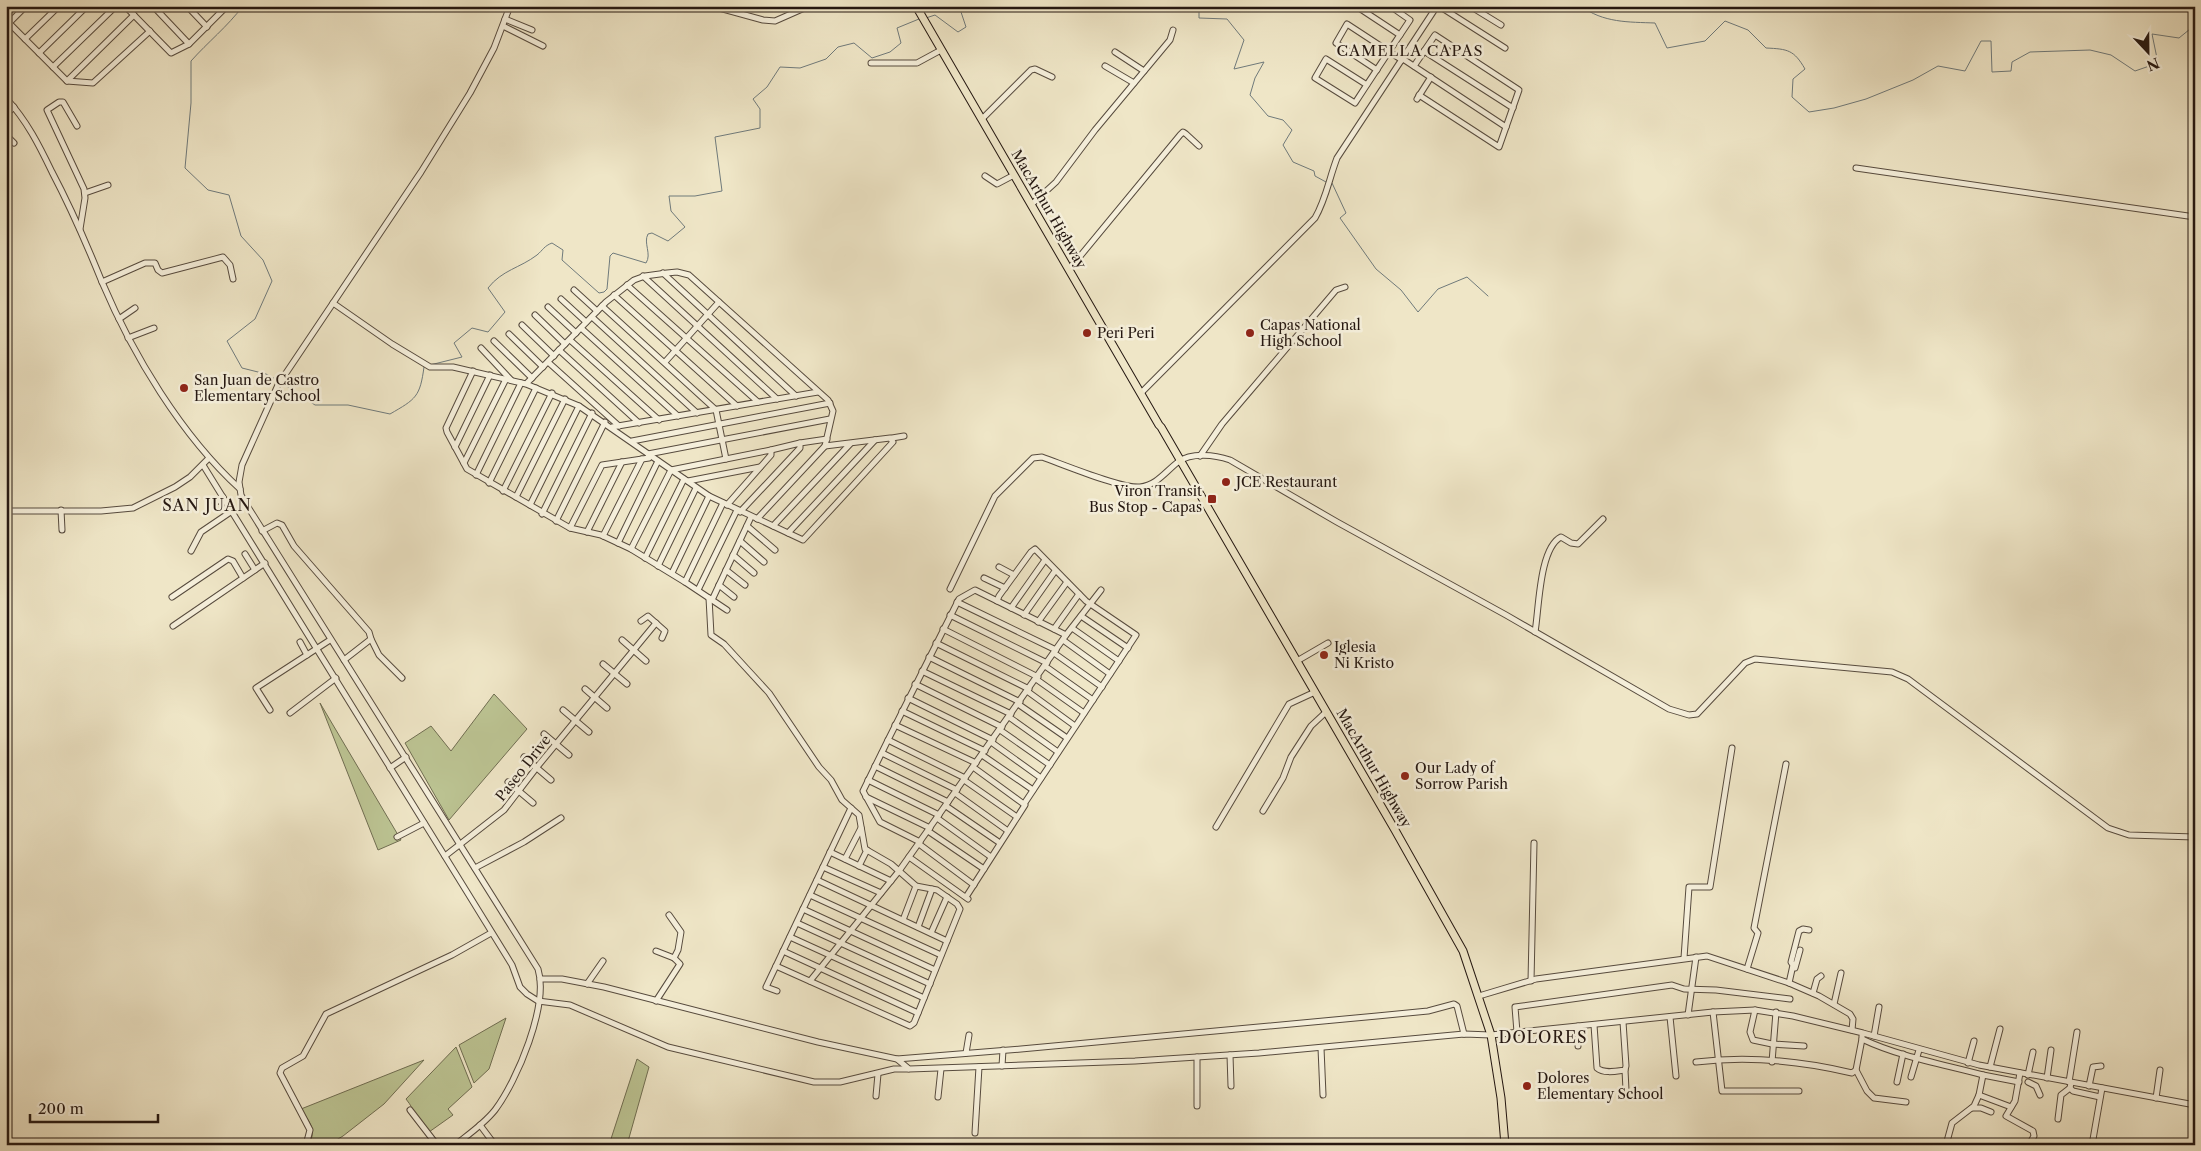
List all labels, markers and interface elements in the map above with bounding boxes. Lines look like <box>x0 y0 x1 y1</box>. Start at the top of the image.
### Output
north arrow <box>2124 28 2174 78</box>
district label: CAMELLA CAPAS <box>1336 41 1484 60</box>
text: N <box>2144 53 2162 75</box>
street label: MacArthur Highway <box>1008 146 1091 272</box>
place label: Capas National High School <box>1260 316 1361 350</box>
place label: Peri Peri <box>1097 324 1155 342</box>
marker: Peri Peri <box>1081 327 1093 339</box>
marker: Capas National High School <box>1244 327 1256 339</box>
place label: San Juan de Castro Elementary School <box>194 371 320 405</box>
marker: San Juan de Castro Elementary School <box>178 382 190 394</box>
place label: JCE Restaurant <box>1234 473 1337 491</box>
marker: JCE Restaurant <box>1220 476 1232 488</box>
place label: Viron Transit Bus Stop - Capas <box>1089 482 1202 516</box>
marker: Viron Transit Bus Stop - Capas <box>1206 493 1218 505</box>
district label: SAN JUAN <box>162 495 252 515</box>
place label: Iglesia Ni Kristo <box>1334 638 1394 672</box>
marker: Iglesia Ni Kristo <box>1318 649 1330 661</box>
street label: MacArthur Highway <box>1333 705 1416 831</box>
street label: Paseo Drive <box>492 731 555 805</box>
place label: Our Lady of Sorrow Parish <box>1415 759 1508 793</box>
marker: Our Lady of Sorrow Parish <box>1399 770 1411 782</box>
district label: DOLORES <box>1498 1027 1588 1047</box>
place label: Dolores Elementary School <box>1537 1069 1663 1103</box>
marker: Dolores Elementary School <box>1521 1080 1533 1092</box>
scale bar <box>30 1091 158 1123</box>
text: 200 m <box>38 1099 84 1118</box>

